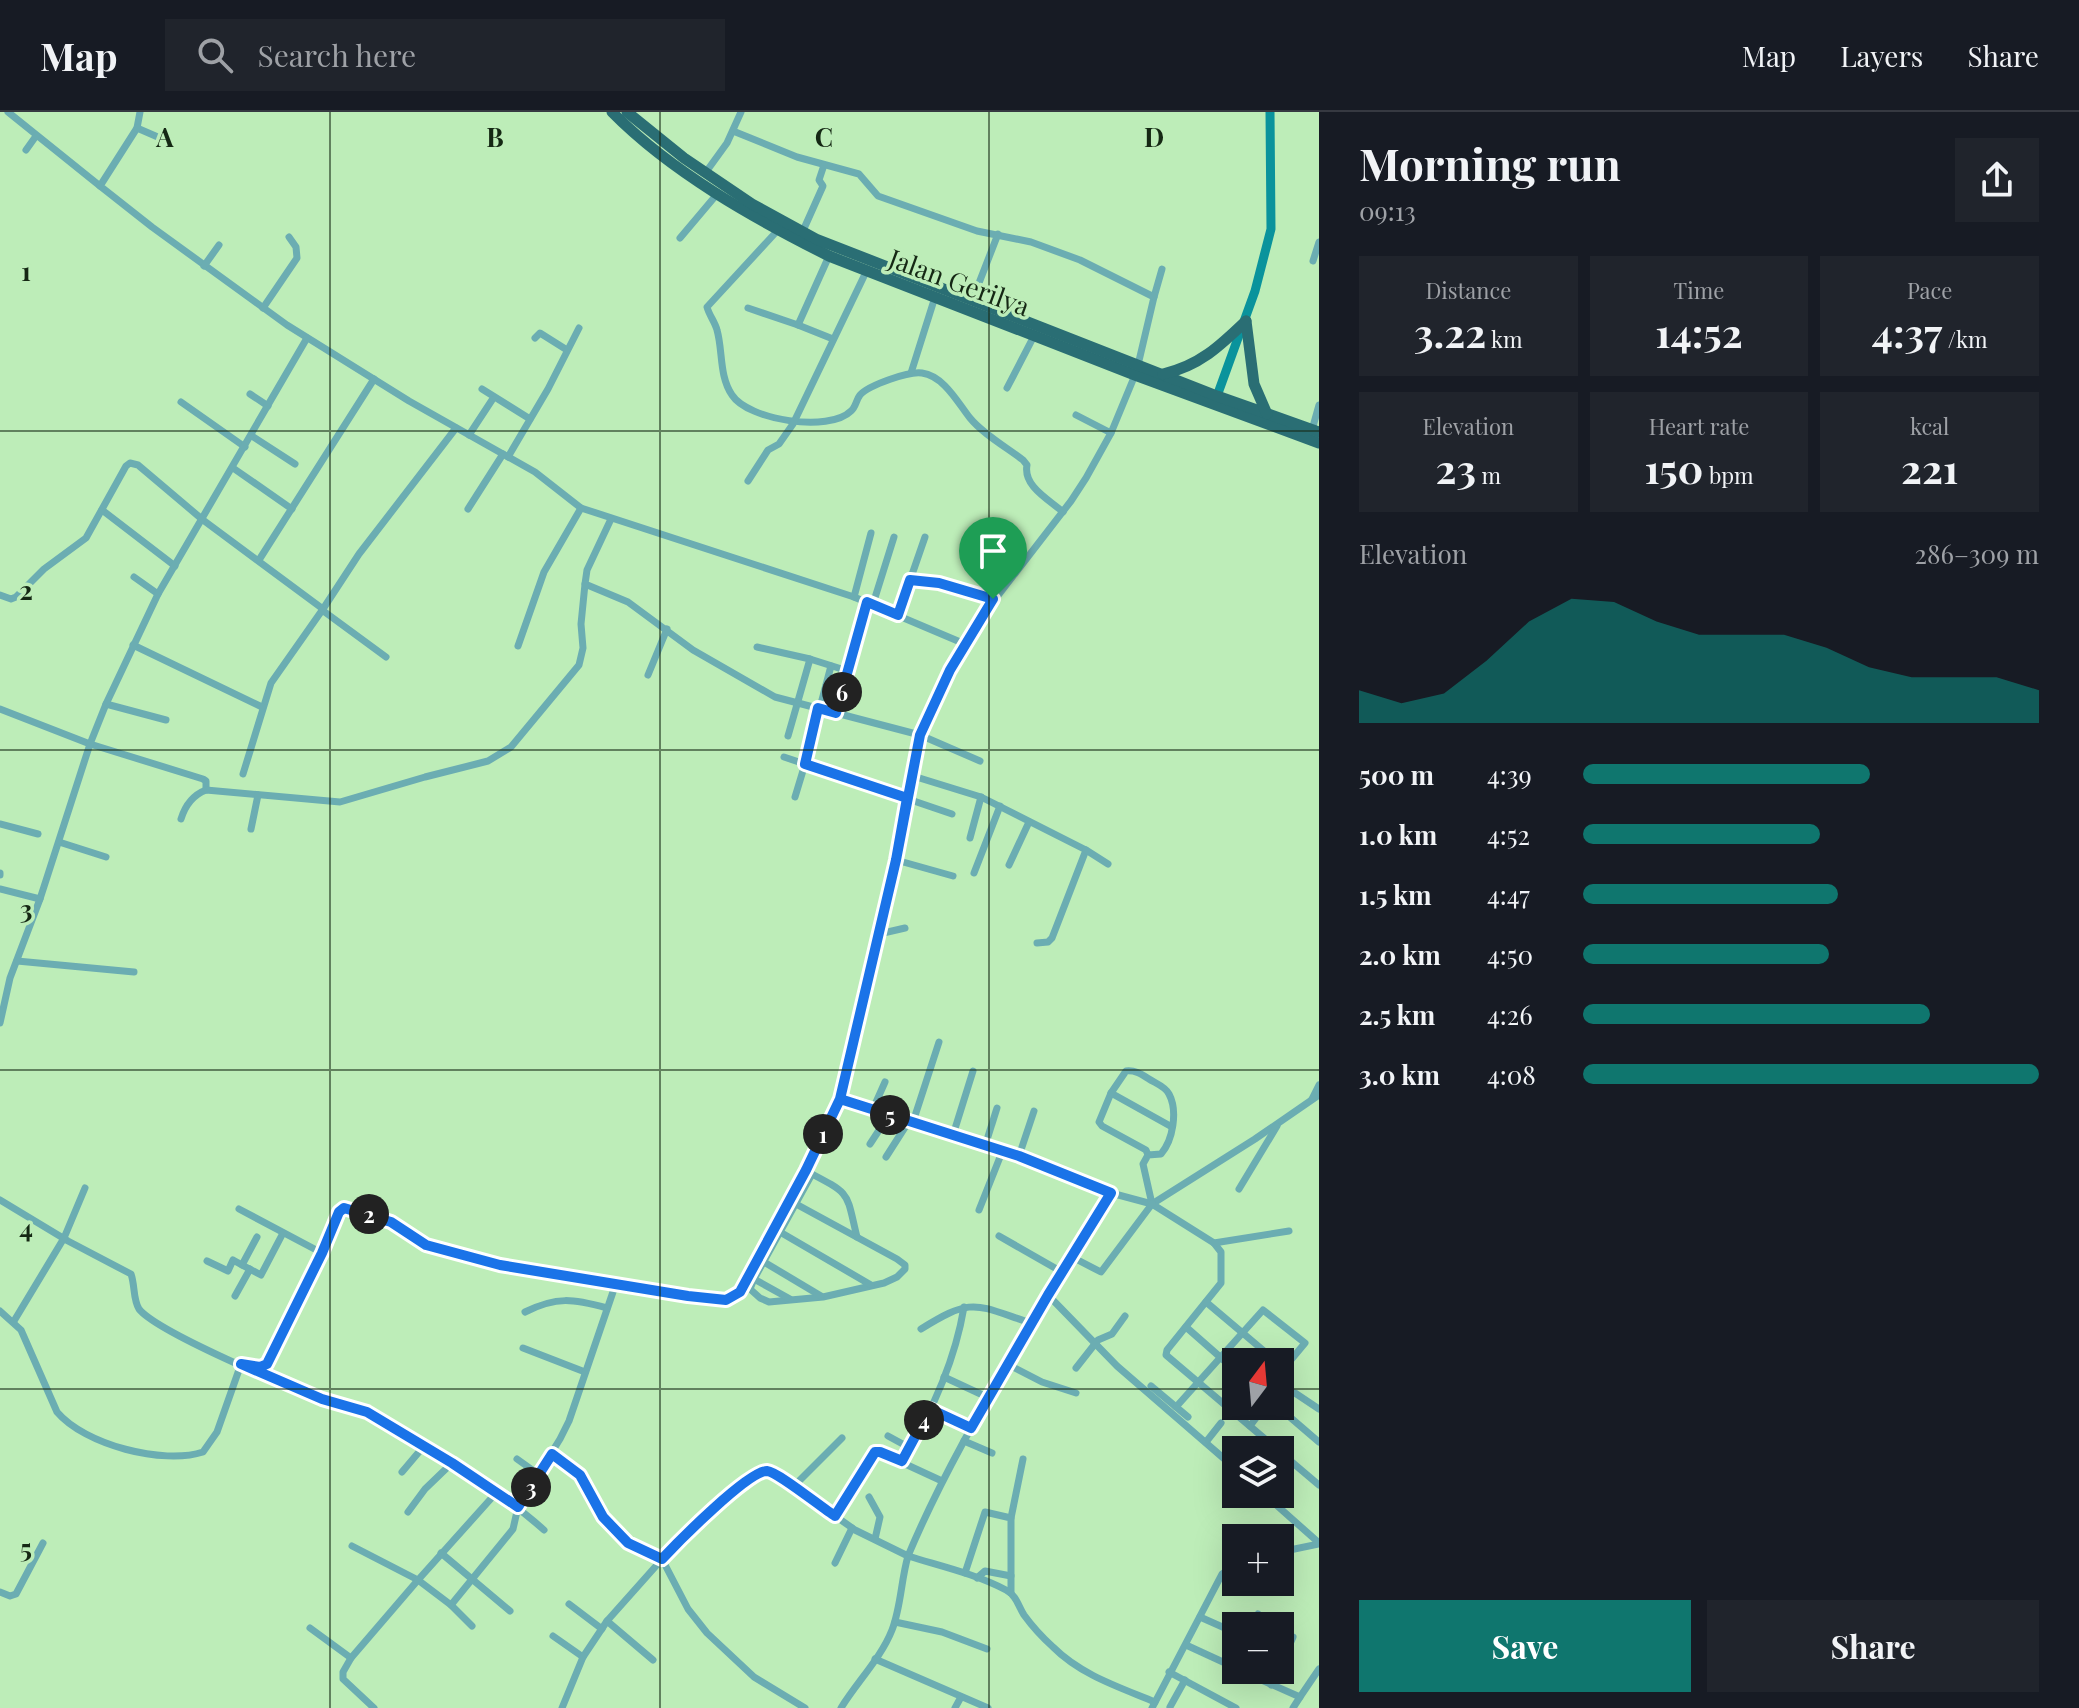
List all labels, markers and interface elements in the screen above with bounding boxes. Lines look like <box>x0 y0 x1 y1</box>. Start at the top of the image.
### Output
search box <box>165 19 725 91</box>
text: Map <box>40 30 117 81</box>
icon: search <box>193 33 237 77</box>
text: Search here <box>257 35 416 75</box>
text: Map <box>1742 37 1796 74</box>
text: Layers <box>1840 37 1923 74</box>
text: Share <box>1967 37 2039 74</box>
text: A <box>155 119 174 154</box>
text: B <box>486 119 504 154</box>
text: C <box>815 119 833 154</box>
text: D <box>1144 119 1164 154</box>
text: Morning run <box>1359 133 1621 192</box>
button: share <box>1955 138 2039 222</box>
text: 09:13 <box>1359 193 1416 228</box>
street label: Jalan Gerilya <box>883 240 1035 323</box>
text: 1 <box>21 253 31 288</box>
text: Distance <box>1425 275 1511 305</box>
text: Time <box>1674 275 1724 305</box>
text: Pace <box>1907 275 1952 305</box>
text: 3.22 <box>1414 305 1486 358</box>
text: 14:52 <box>1655 305 1743 358</box>
text: 4:37 <box>1872 305 1942 358</box>
text: km <box>1486 324 1523 354</box>
text: /km <box>1942 324 1988 354</box>
text: Elevation <box>1423 411 1514 441</box>
text: Heart rate <box>1649 411 1749 441</box>
text: kcal <box>1910 411 1949 441</box>
text: 23 <box>1436 441 1476 494</box>
text: 150 <box>1644 441 1703 494</box>
text: 221 <box>1901 441 1958 494</box>
text: m <box>1476 460 1501 490</box>
text: bpm <box>1703 460 1754 490</box>
pin <box>959 517 1027 599</box>
icon: arrive <box>971 529 1015 573</box>
text: Elevation <box>1359 536 1467 571</box>
text: 286–309 m <box>1915 536 2039 571</box>
text: 2 <box>19 572 33 607</box>
pin: 6 <box>822 672 862 712</box>
text: 6 <box>836 677 848 707</box>
text: 500 m <box>1359 757 1434 792</box>
text: 4:39 <box>1487 757 1532 792</box>
text: 1.0 km <box>1359 817 1437 852</box>
text: 4:52 <box>1487 817 1530 852</box>
text: 1.5 km <box>1359 877 1432 912</box>
text: 4:47 <box>1487 877 1530 912</box>
text: 3 <box>20 891 32 926</box>
text: 2.0 km <box>1359 937 1441 972</box>
text: 4:50 <box>1487 937 1533 972</box>
text: 2.5 km <box>1359 997 1435 1032</box>
text: 4:26 <box>1487 997 1533 1032</box>
text: 3.0 km <box>1359 1057 1440 1092</box>
text: 4:08 <box>1487 1057 1536 1092</box>
pin: 5 <box>870 1095 910 1135</box>
text: 5 <box>885 1100 895 1130</box>
pin: 1 <box>803 1114 843 1154</box>
text: 1 <box>819 1119 827 1149</box>
pin: 2 <box>349 1194 389 1234</box>
text: 2 <box>363 1199 375 1229</box>
text: 4 <box>19 1210 33 1245</box>
north arrow <box>1222 1348 1294 1420</box>
map controls <box>1222 1348 1294 1684</box>
pin: 4 <box>904 1400 944 1440</box>
text: 4 <box>918 1405 930 1435</box>
button: layers <box>1222 1436 1294 1508</box>
pin: 3 <box>511 1467 551 1507</box>
text: 3 <box>526 1472 536 1502</box>
button: + <box>1222 1524 1294 1596</box>
text: 5 <box>20 1530 32 1565</box>
button: Save <box>1359 1600 1691 1692</box>
button: Share <box>1707 1600 2039 1692</box>
button: − <box>1222 1612 1294 1684</box>

